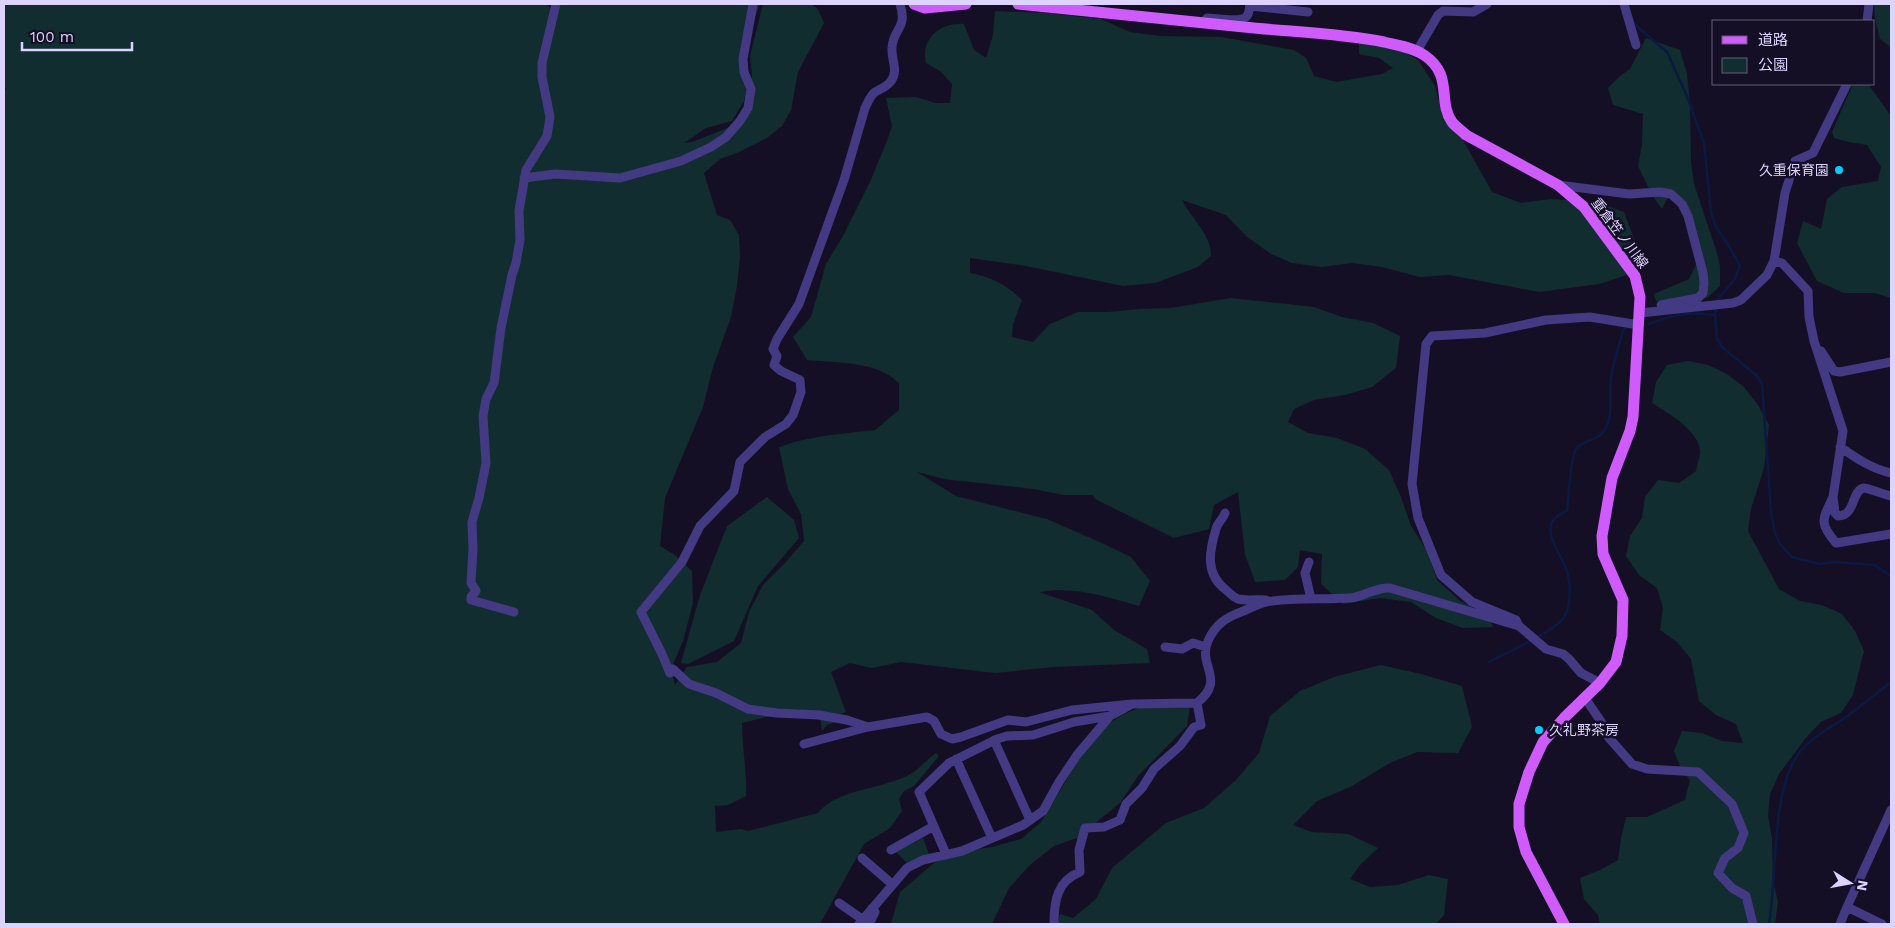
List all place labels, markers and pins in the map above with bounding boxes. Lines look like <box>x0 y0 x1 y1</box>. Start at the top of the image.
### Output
place label: 久重保育園 <box>1759 162 1829 178</box>
marker: 久重保育園 <box>1833 164 1845 176</box>
place label: 久礼野茶房 <box>1549 722 1619 738</box>
marker: 久礼野茶房 <box>1533 724 1545 736</box>

